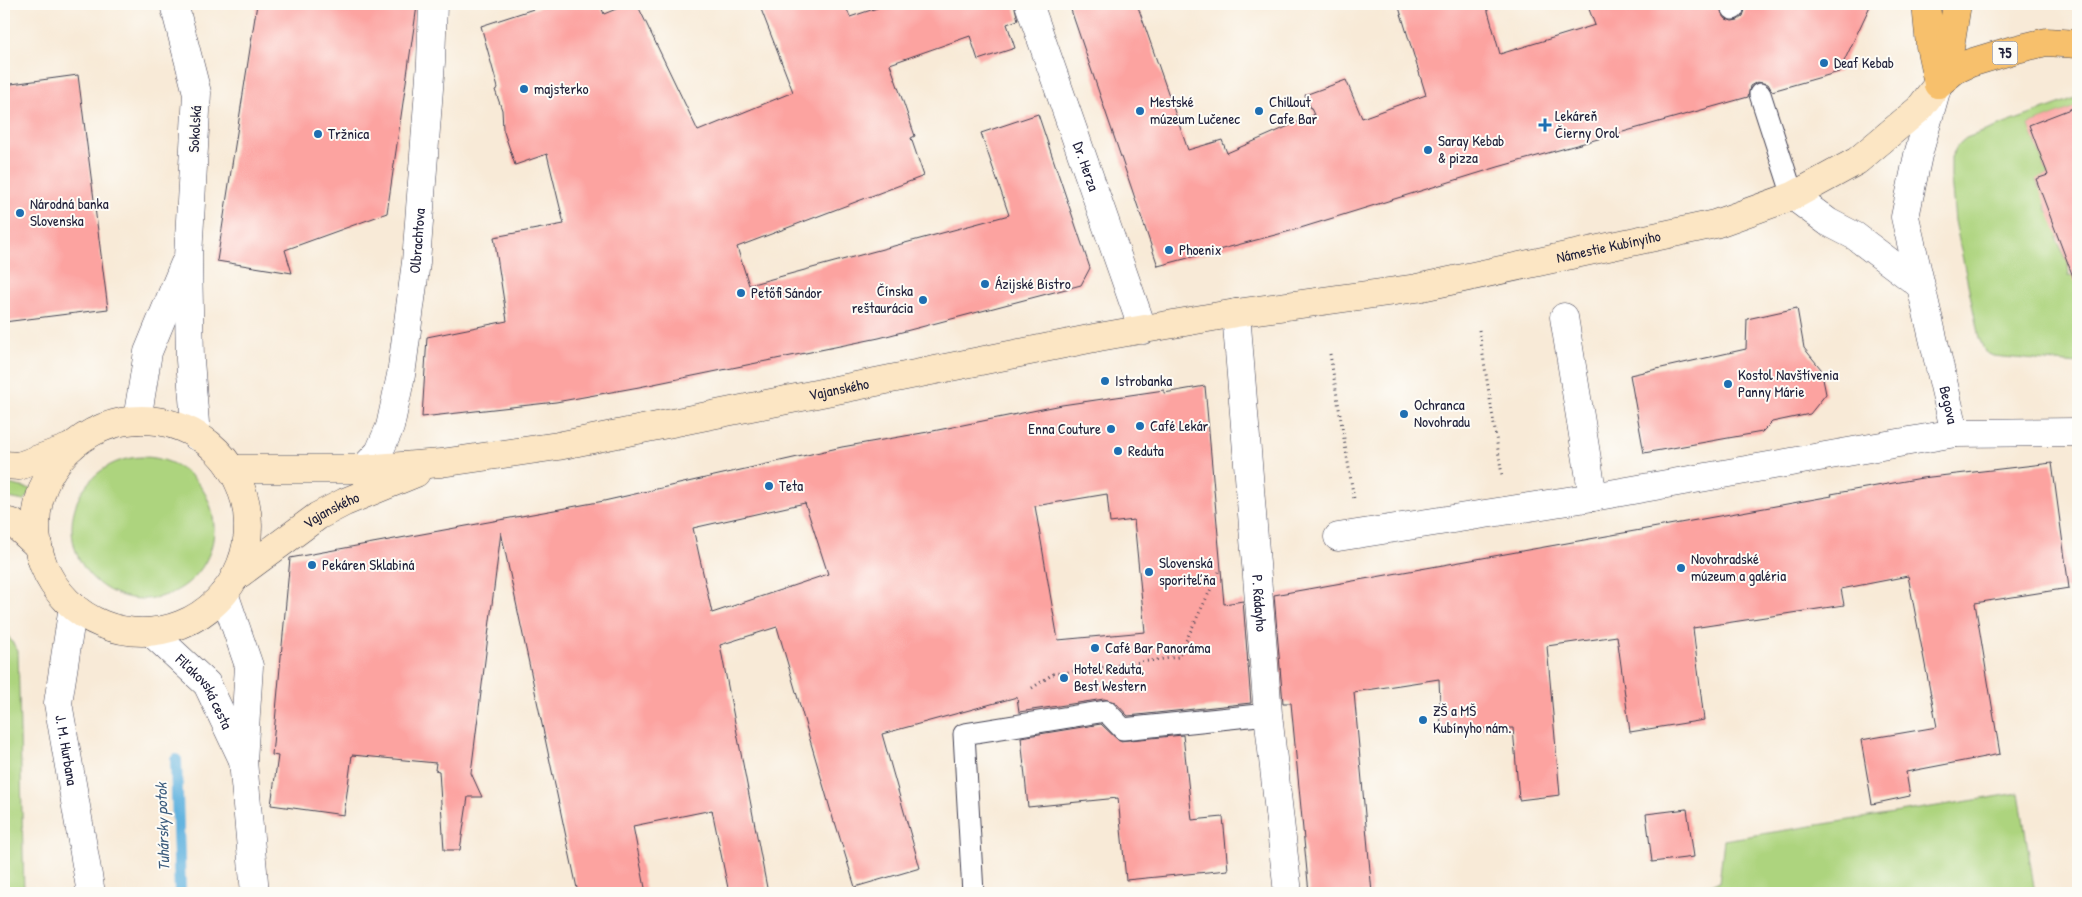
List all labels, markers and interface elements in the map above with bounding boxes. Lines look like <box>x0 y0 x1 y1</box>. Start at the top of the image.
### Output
road number: 75 <box>1992 42 2018 64</box>
place label: Deaf Kebab <box>1834 52 1894 73</box>
marker: Deaf Kebab <box>1818 57 1830 69</box>
place label: majsterko <box>534 78 589 99</box>
marker: majsterko <box>518 83 530 95</box>
place label: Mestské múzeum Lučenec <box>1150 91 1240 129</box>
place label: Chillout Cafe Bar <box>1269 91 1317 129</box>
street label: Sokolská <box>183 105 206 153</box>
marker: Mestské múzeum Lučenec <box>1134 105 1146 117</box>
marker: Chillout Cafe Bar <box>1253 105 1265 117</box>
place label: Lekáreň Čierny Orol <box>1555 105 1619 143</box>
marker: Lekáreň Čierny Orol <box>1539 119 1551 131</box>
place label: Tržnica <box>328 123 369 144</box>
marker: Tržnica <box>312 128 324 140</box>
place label: Saray Kebab & pizza <box>1438 130 1504 168</box>
street label: Dr. Herza <box>1068 139 1105 194</box>
marker: Saray Kebab & pizza <box>1422 144 1434 156</box>
place label: Národná banka Slovenska <box>30 193 109 231</box>
marker: Národná banka Slovenska <box>14 207 26 219</box>
street label: Olbrachtova <box>404 207 430 275</box>
street label: Námestie Kubínyiho <box>1554 225 1662 268</box>
place label: Phoenix <box>1179 239 1222 260</box>
marker: Phoenix <box>1163 244 1175 256</box>
place label: Ázijské Bistro <box>995 273 1071 294</box>
marker: Ázijské Bistro <box>979 278 991 290</box>
place label: Čínska reštaurácia <box>852 280 913 318</box>
place label: Petőfi Sándor <box>751 282 822 303</box>
marker: Petőfi Sándor <box>735 287 747 299</box>
marker: Čínska reštaurácia <box>917 294 929 306</box>
place label: Kostol Navštívenia Panny Márie <box>1738 364 1839 402</box>
place label: Istrobanka <box>1115 370 1172 391</box>
street label: Vajanského <box>807 373 871 405</box>
marker: Istrobanka <box>1099 375 1111 387</box>
marker: Kostol Navštívenia Panny Márie <box>1722 378 1734 390</box>
street label: Begova <box>1934 384 1964 426</box>
place label: Ochranca Novohradu <box>1414 394 1470 432</box>
marker: Ochranca Novohradu <box>1398 408 1410 420</box>
place label: Café Lekár <box>1150 415 1209 436</box>
place label: Enna Couture <box>1028 418 1101 439</box>
marker: Café Lekár <box>1134 420 1146 432</box>
marker: Enna Couture <box>1105 423 1117 435</box>
place label: Reduta <box>1128 440 1164 461</box>
marker: Reduta <box>1112 445 1124 457</box>
place label: Teta <box>779 475 803 496</box>
marker: Teta <box>763 480 775 492</box>
street label: Vajanského <box>299 486 362 533</box>
place label: Novohradské múzeum a galéria <box>1691 548 1786 586</box>
place label: Slovenská sporiteľňa <box>1159 552 1216 590</box>
place label: Pekáren Sklabiná <box>322 554 415 575</box>
marker: Pekáren Sklabiná <box>306 559 318 571</box>
marker: Novohradské múzeum a galéria <box>1675 562 1687 574</box>
marker: Slovenská sporiteľňa <box>1143 566 1155 578</box>
street label: P. Rádayho <box>1247 574 1272 632</box>
place label: Café Bar Panoráma <box>1105 637 1210 658</box>
marker: Café Bar Panoráma <box>1089 642 1101 654</box>
street label: Fiľakovská cesta <box>170 648 238 733</box>
place label: Hotel Reduta, Best Western <box>1074 658 1147 696</box>
marker: Hotel Reduta, Best Western <box>1058 672 1070 684</box>
place label: ZŠ a MŠ Kubínyho nám. <box>1433 700 1511 738</box>
street label: J. M. Hurbana <box>50 713 83 787</box>
marker: ZŠ a MŠ Kubínyho nám. <box>1417 714 1429 726</box>
water label: Tuhársky potok <box>149 781 175 871</box>

